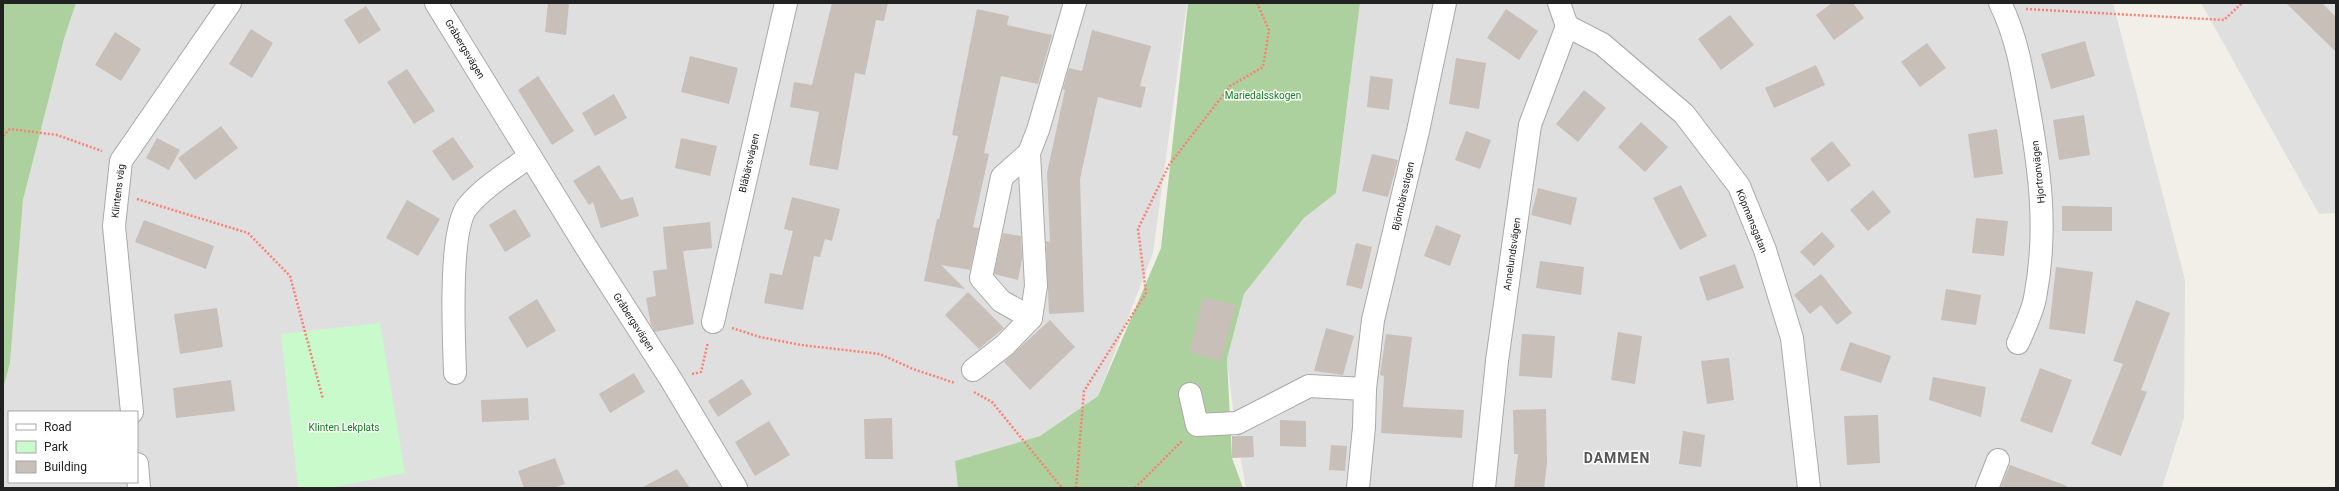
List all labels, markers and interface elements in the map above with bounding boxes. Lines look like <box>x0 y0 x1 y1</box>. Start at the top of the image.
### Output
street label: Gråbergsvägen <box>443 17 487 81</box>
park label: Mariedalsskogen <box>1225 90 1301 101</box>
street label: Blåbärsvägen <box>737 132 761 194</box>
street label: Hjortronvägen <box>2029 140 2047 204</box>
street label: Björnbärsstigen <box>1390 161 1416 231</box>
street label: Klintens väg <box>109 163 127 219</box>
street label: Köpmansgatan <box>1734 188 1770 254</box>
street label: Annelundsvägen <box>1501 217 1523 291</box>
street label: Gråbergsvägen <box>611 291 657 353</box>
legend <box>8 411 138 483</box>
text: Road <box>44 420 72 434</box>
park label: Klinten Lekplats <box>309 422 379 433</box>
text: Park <box>44 440 69 454</box>
district label: DAMMEN <box>1584 450 1650 466</box>
text: Building <box>44 460 87 474</box>

